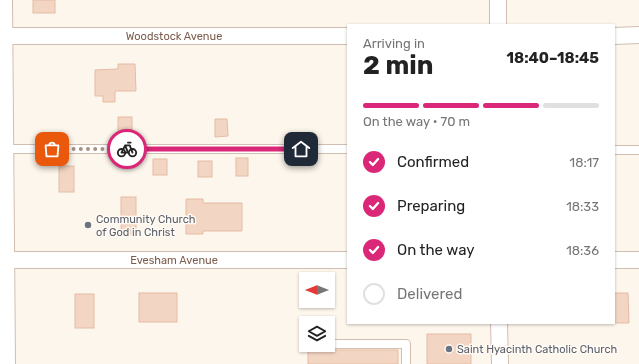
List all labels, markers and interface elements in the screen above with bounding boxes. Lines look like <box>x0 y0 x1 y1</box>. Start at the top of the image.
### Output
street label: Woodstock Avenue <box>126 30 222 43</box>
text: Arriving in <box>363 36 425 51</box>
text: 18:40–18:45 <box>507 49 599 67</box>
text: 2 min <box>363 50 433 81</box>
text: On the way · 70 m <box>363 114 470 129</box>
courier <box>107 129 147 169</box>
pin <box>35 132 69 166</box>
pin <box>284 132 318 166</box>
icon: bag <box>41 138 63 160</box>
icon: bike <box>116 138 138 160</box>
icon: home <box>290 138 312 160</box>
icon: check <box>363 151 385 173</box>
text: Confirmed <box>397 153 469 171</box>
text: 18:17 <box>570 155 599 170</box>
icon: check <box>363 195 385 217</box>
text: Preparing <box>397 197 465 215</box>
text: 18:33 <box>566 199 599 214</box>
place label: Community Church of God in Christ <box>96 213 195 239</box>
marker: Community Church of God in Christ <box>83 220 93 230</box>
icon: check <box>363 239 385 261</box>
text: On the way <box>397 241 475 259</box>
text: 18:36 <box>566 243 599 258</box>
street label: Evesham Avenue <box>130 254 218 267</box>
north arrow <box>299 272 335 308</box>
map controls <box>299 272 335 352</box>
text: Delivered <box>397 285 462 303</box>
button: layers <box>299 316 335 352</box>
place label: Saint Hyacinth Catholic Church <box>457 343 617 356</box>
marker: Saint Hyacinth Catholic Church <box>444 344 454 354</box>

